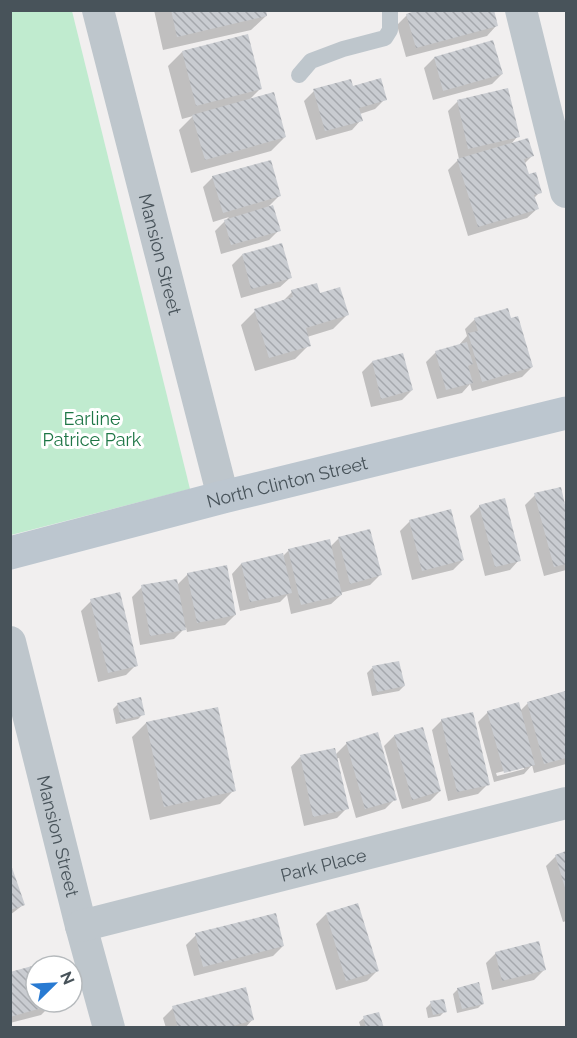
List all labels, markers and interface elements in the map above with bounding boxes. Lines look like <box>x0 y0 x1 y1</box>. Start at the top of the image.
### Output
street label: Mansion Street <box>135 191 186 317</box>
park label: Earline Patrice Park <box>43 408 142 450</box>
street label: North Clinton Street <box>204 452 370 511</box>
street label: Mansion Street <box>33 773 84 899</box>
street label: Park Place <box>278 843 369 885</box>
north arrow <box>24 954 84 1014</box>
text: N <box>56 969 78 988</box>

